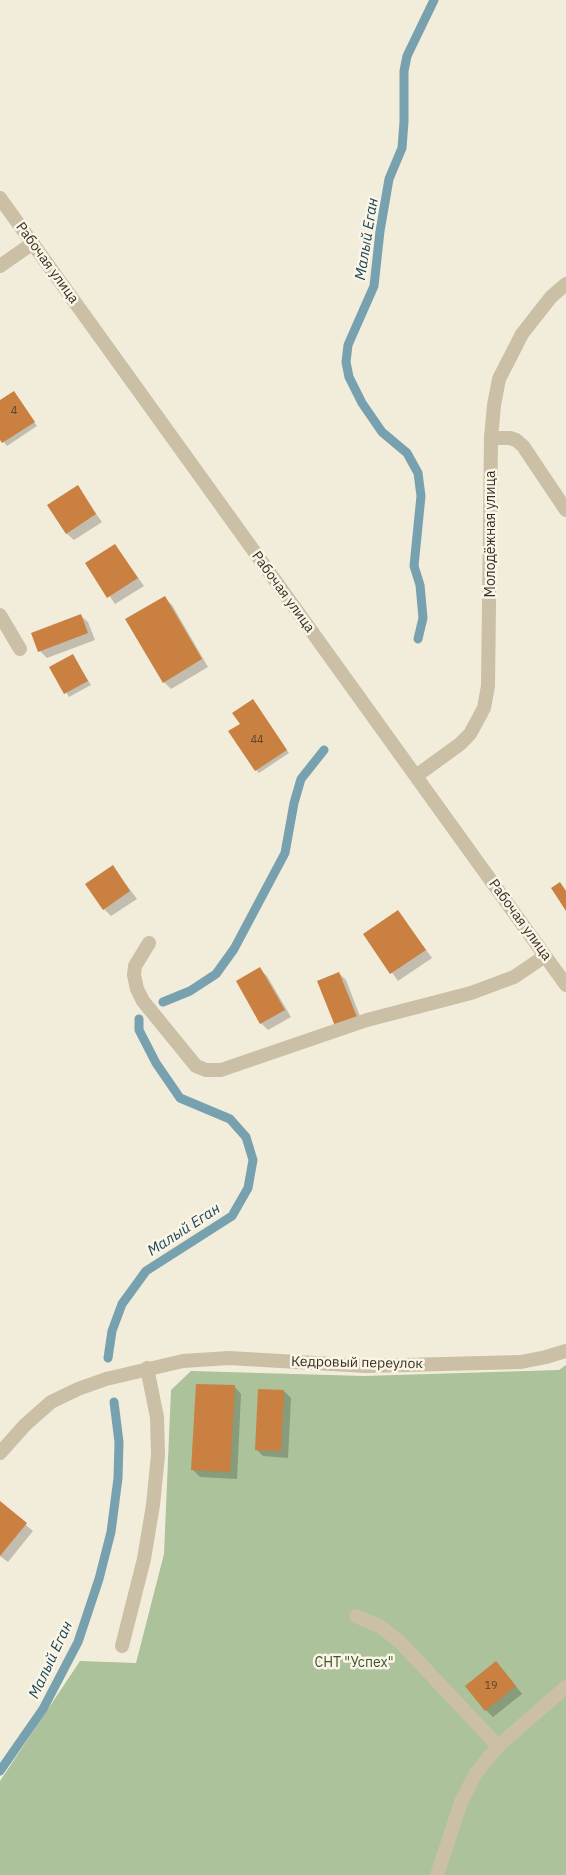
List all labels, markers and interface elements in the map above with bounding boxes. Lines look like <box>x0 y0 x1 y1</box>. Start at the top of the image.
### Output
water label: Малый Еган <box>352 197 382 281</box>
street label: Рабочая улица <box>12 219 82 307</box>
house number: 4 <box>11 404 17 418</box>
street label: Молодёжная улица <box>483 471 499 597</box>
street label: Рабочая улица <box>248 548 318 636</box>
house number: 44 <box>250 733 264 747</box>
street label: Рабочая улица <box>485 876 555 964</box>
water label: Малый Еган <box>144 1200 224 1260</box>
street label: Кедровый переулок <box>291 1353 423 1373</box>
water label: Малый Еган <box>25 1618 77 1702</box>
park label: СНТ "Успех" <box>314 1655 394 1671</box>
house number: 19 <box>484 1679 498 1693</box>

